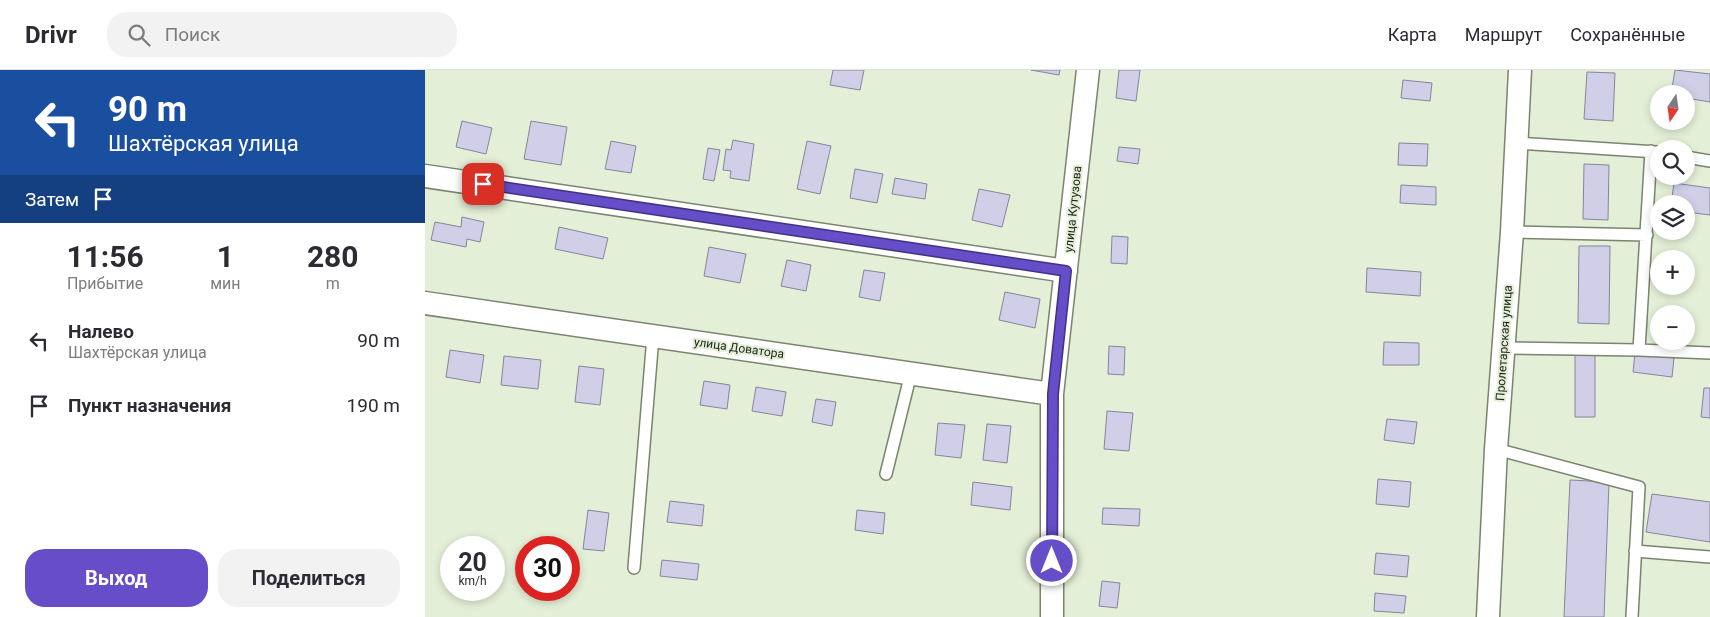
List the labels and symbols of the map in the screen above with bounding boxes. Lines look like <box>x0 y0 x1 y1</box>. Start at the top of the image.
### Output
north arrow <box>1650 85 1695 130</box>
pin <box>462 163 504 205</box>
street label: улица Кутузова <box>1061 165 1085 253</box>
street label: Пролетарская улица <box>1493 285 1515 401</box>
street label: улица Доватора <box>693 335 785 361</box>
position arrow <box>1025 534 1077 586</box>
speed limit sign: 30 <box>515 536 580 601</box>

